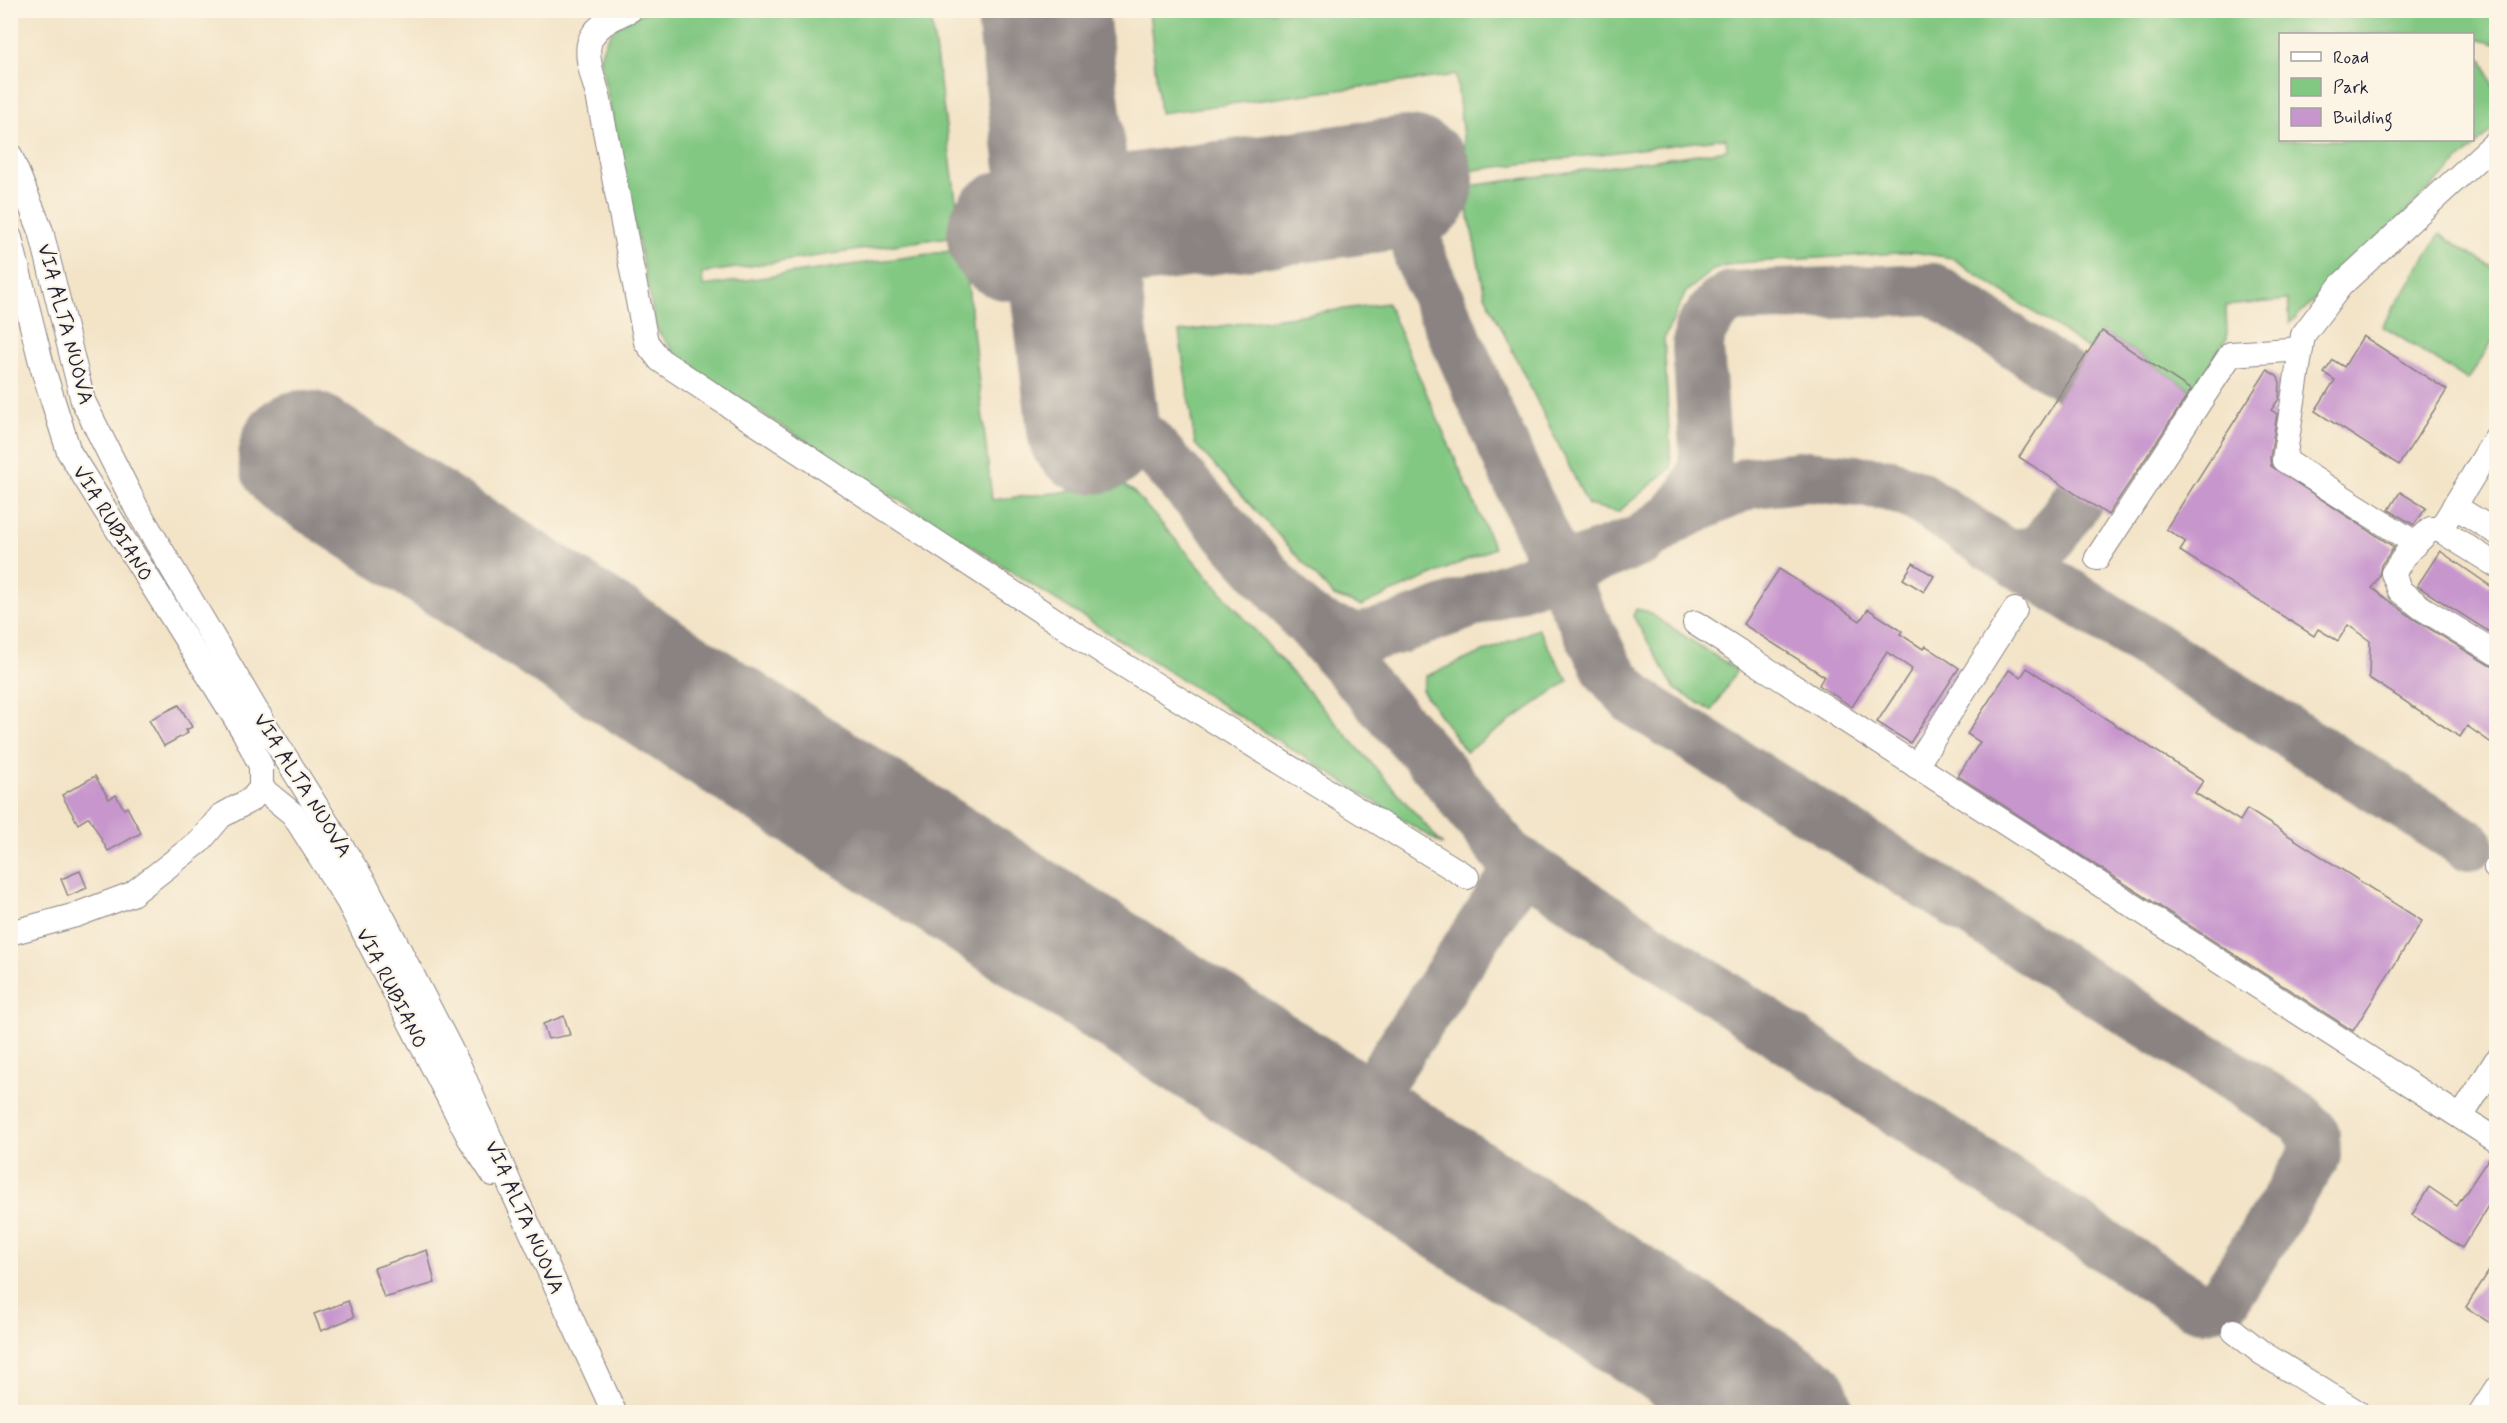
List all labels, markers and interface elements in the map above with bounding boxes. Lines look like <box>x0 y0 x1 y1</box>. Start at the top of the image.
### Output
legend <box>2279 33 2474 141</box>
text: Road <box>2333 46 2369 70</box>
text: Park <box>2333 76 2369 100</box>
text: Building <box>2333 106 2393 132</box>
street label: VIA ALTA NUOVA <box>30 241 100 408</box>
street label: VIA RUBIANO <box>65 460 159 587</box>
street label: VIA ALTA NUOVA <box>246 708 358 863</box>
street label: VIA RUBIANO <box>349 923 434 1054</box>
street label: VIA ALTA NUOVA <box>478 1136 571 1299</box>

